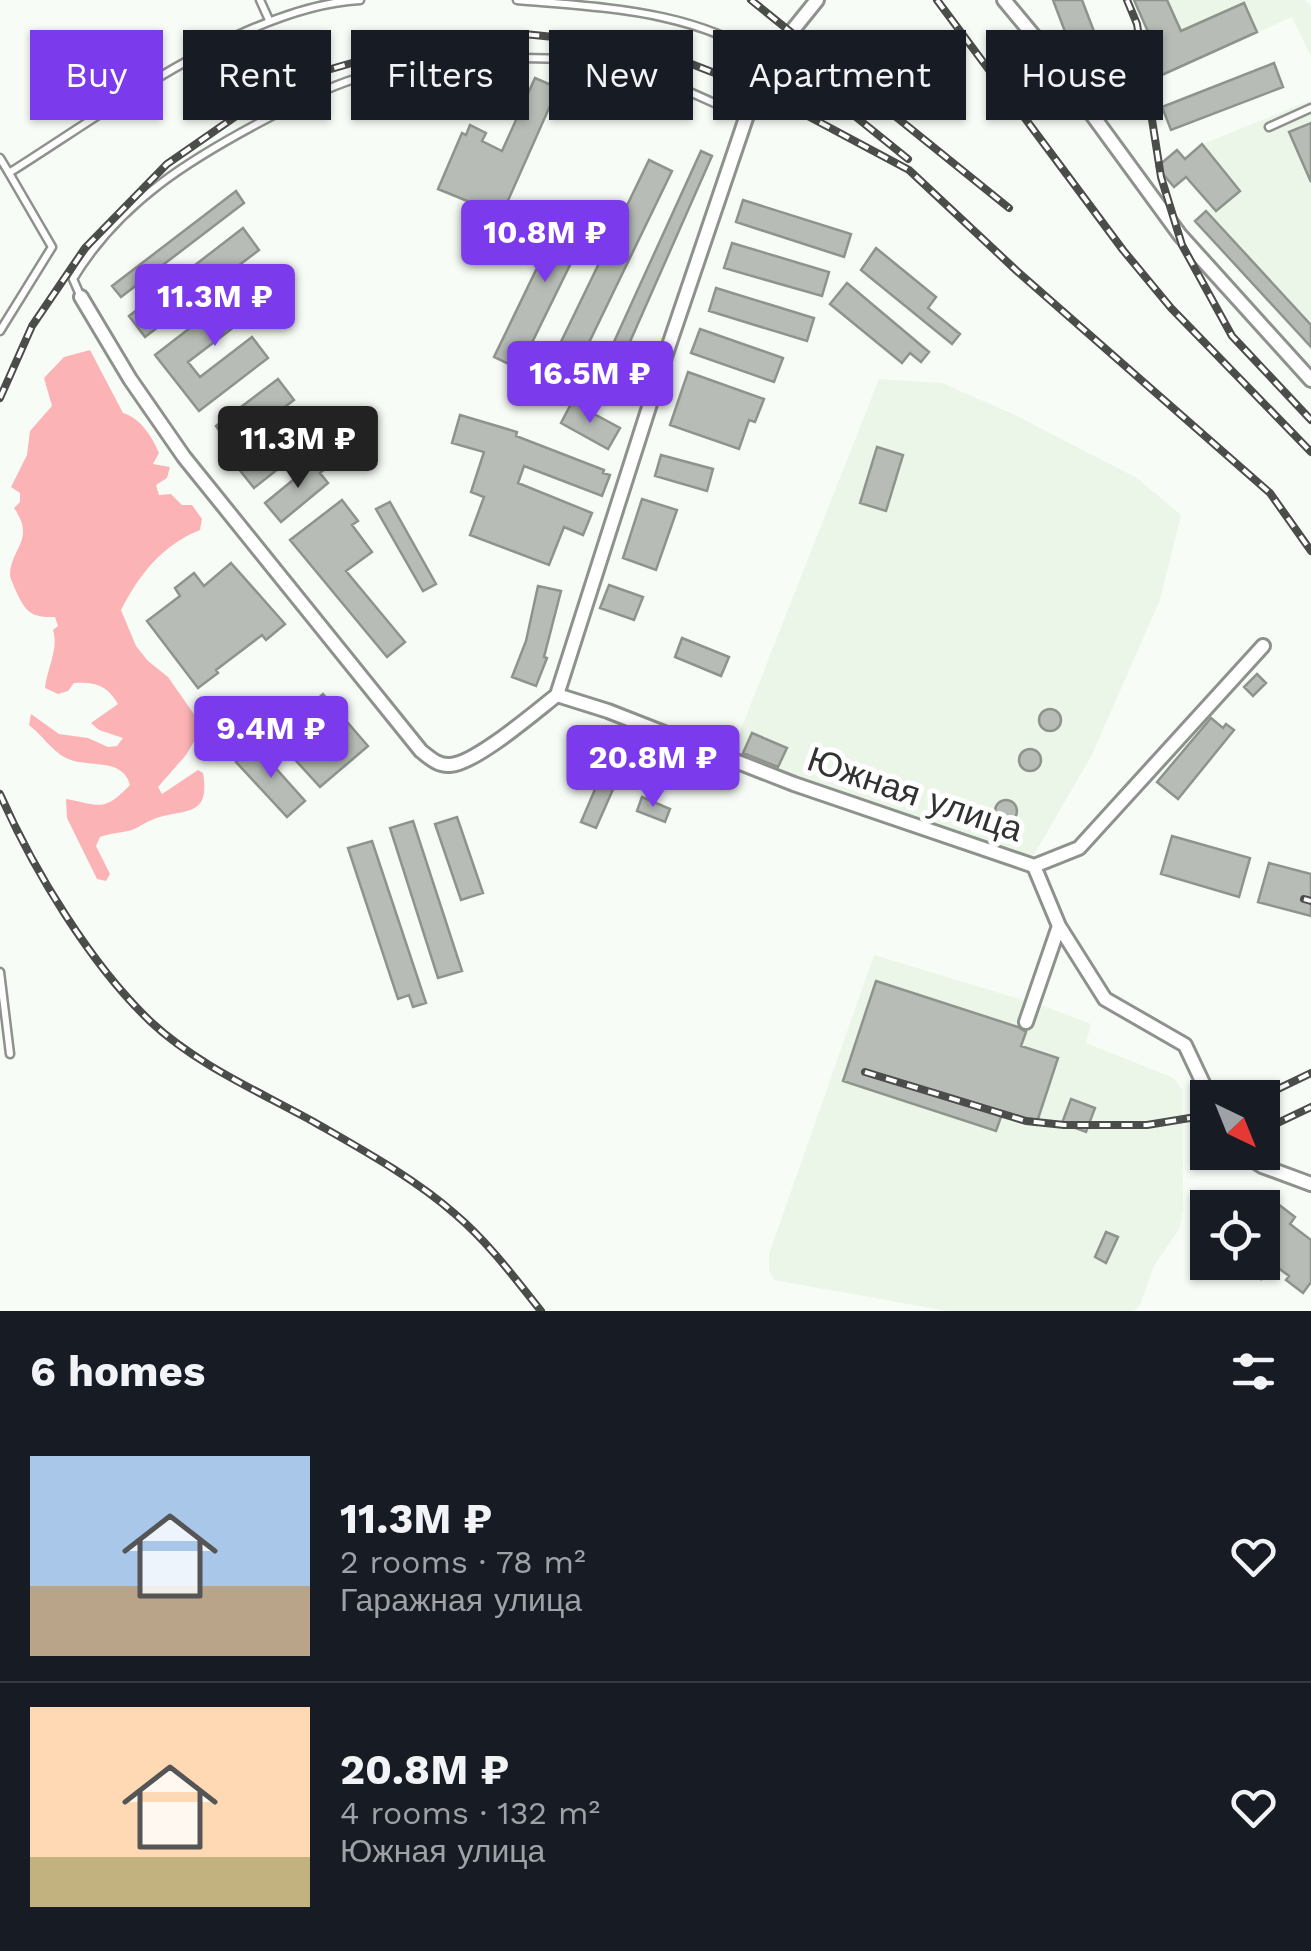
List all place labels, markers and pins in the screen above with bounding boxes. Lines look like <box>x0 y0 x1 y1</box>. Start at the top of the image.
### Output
pin: 10.8M ₽ <box>453 200 637 285</box>
pin: 11.3M ₽ <box>123 264 307 349</box>
pin: 16.5M ₽ <box>498 341 682 426</box>
pin: 11.3M ₽ <box>206 406 390 491</box>
pin: 9.4M ₽ <box>190 696 352 781</box>
pin: 20.8M ₽ <box>561 725 745 810</box>

